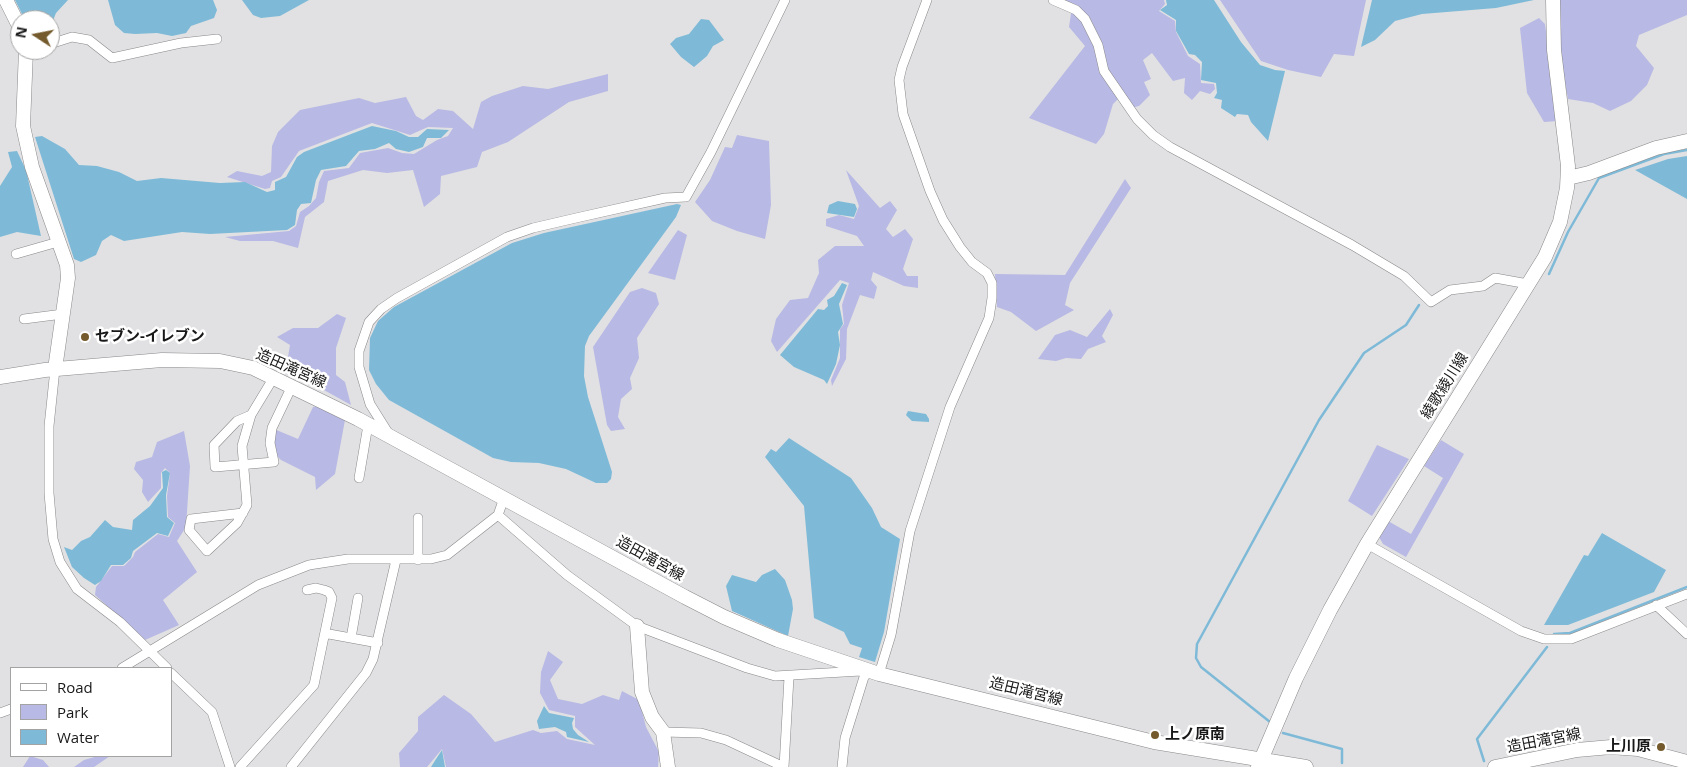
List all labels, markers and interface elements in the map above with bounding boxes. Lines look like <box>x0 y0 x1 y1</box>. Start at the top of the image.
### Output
north arrow <box>10 10 60 60</box>
text: N <box>10 25 31 40</box>
place label: セブン-イレブン <box>95 328 205 346</box>
marker: セブン-イレブン <box>79 331 91 343</box>
street label: 造田滝宮線 <box>253 346 329 392</box>
street label: 綾歌綾川線 <box>1417 349 1473 423</box>
street label: 造田滝宮線 <box>613 533 687 585</box>
legend <box>10 667 172 757</box>
street label: 造田滝宮線 <box>987 674 1065 710</box>
text: Road <box>57 677 93 697</box>
text: Park <box>57 702 88 722</box>
street label: 造田滝宮線 <box>1505 725 1583 757</box>
place label: 上ノ原南 <box>1165 726 1225 744</box>
text: Water <box>57 727 99 747</box>
marker: 上ノ原南 <box>1149 729 1161 741</box>
place label: 上川原 <box>1606 738 1651 756</box>
marker: 上川原 <box>1655 741 1667 753</box>

